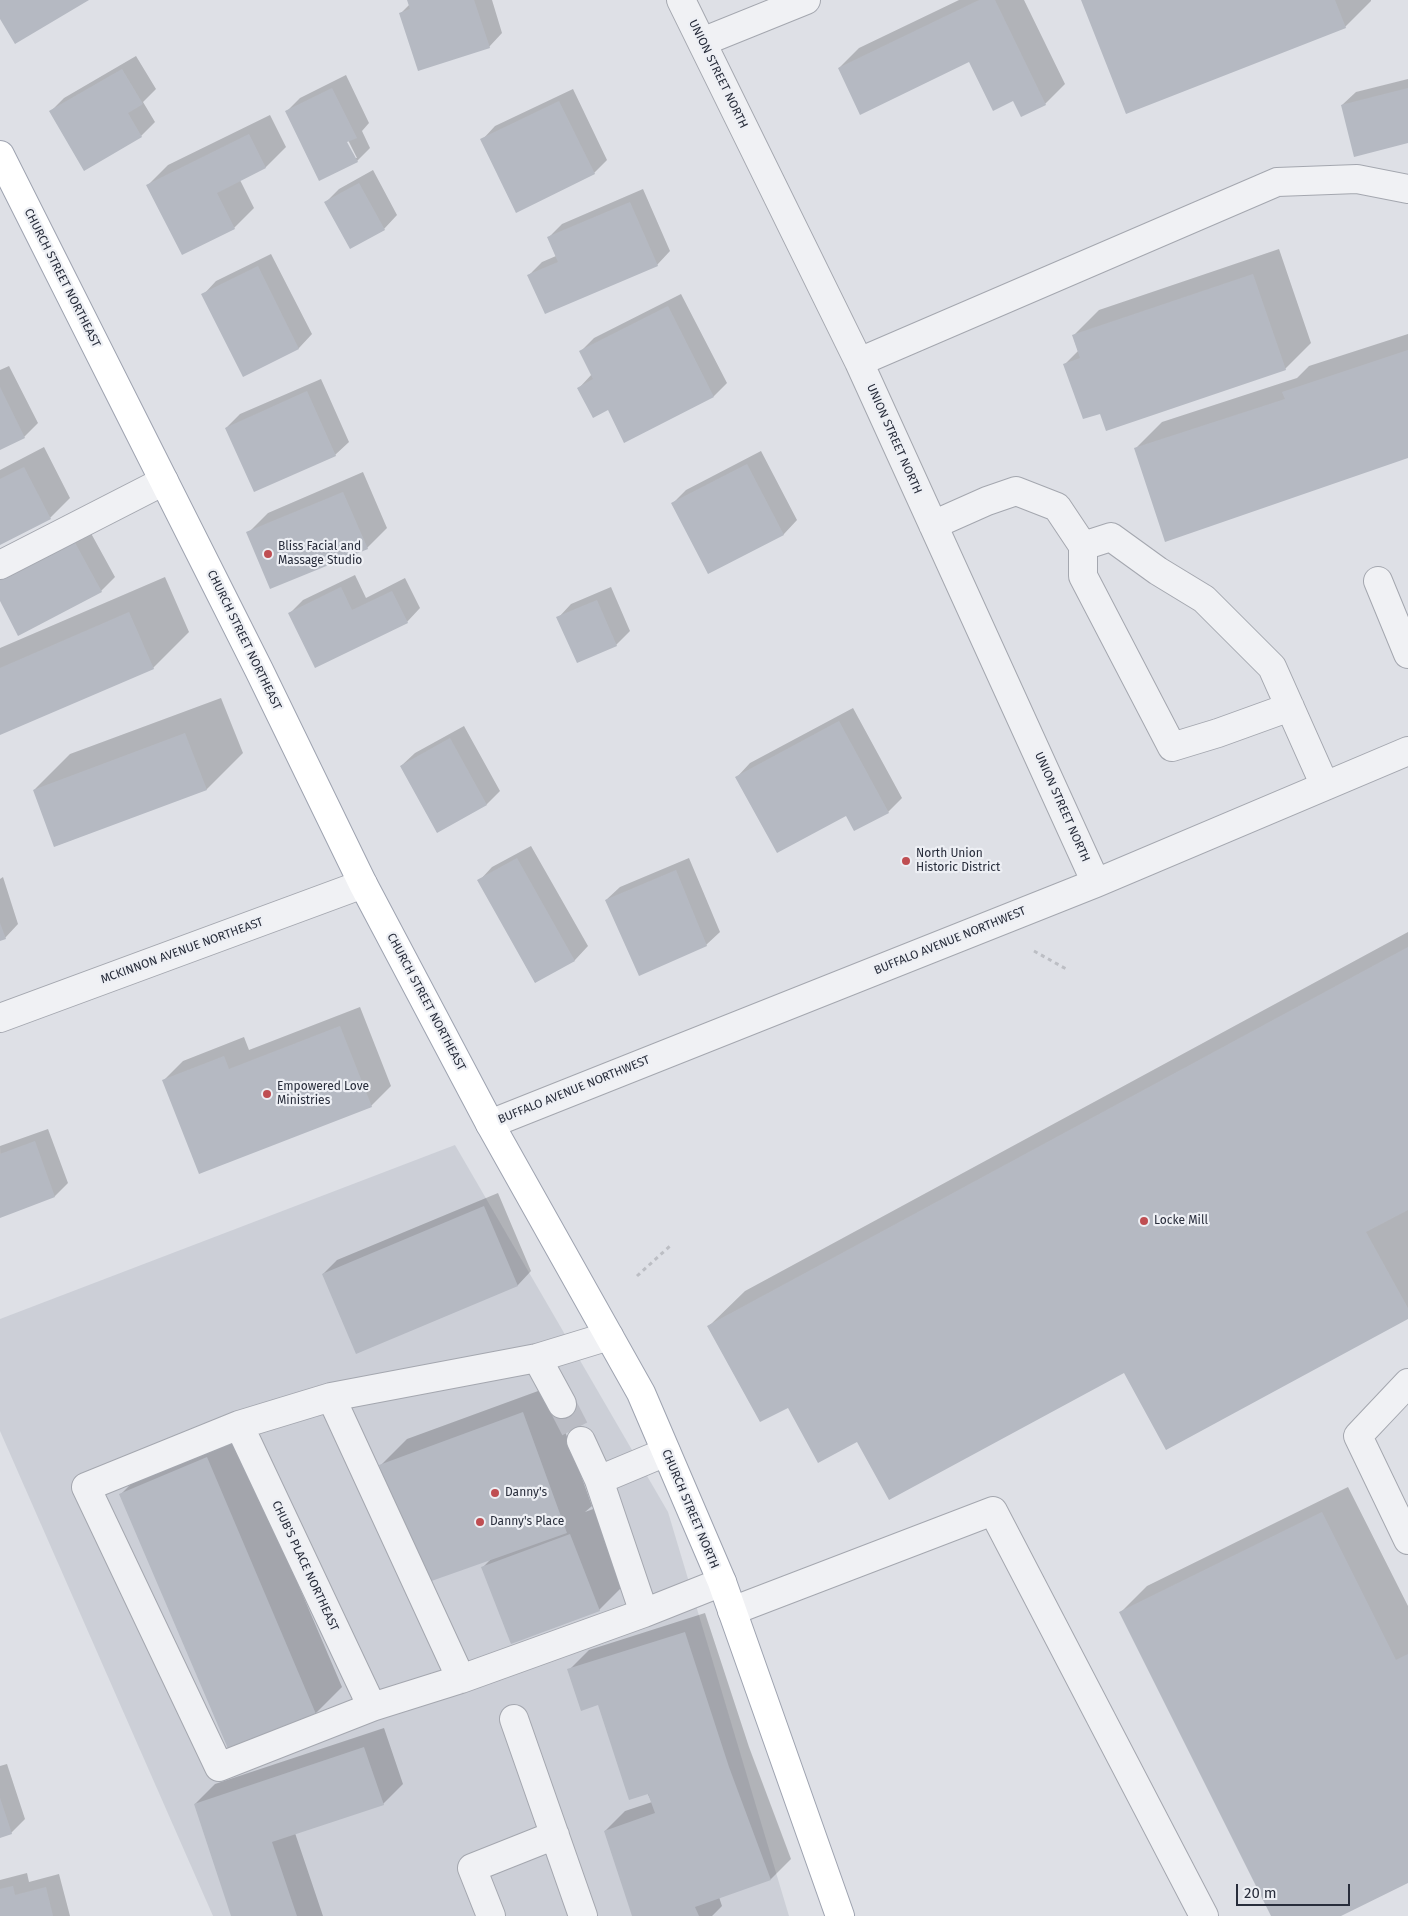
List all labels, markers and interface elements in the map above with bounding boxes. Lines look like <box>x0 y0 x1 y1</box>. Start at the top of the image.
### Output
street label: UNION STREET NORTH <box>685 17 751 131</box>
street label: CHURCH STREET NORTHEAST <box>21 206 103 350</box>
street label: UNION STREET NORTH <box>863 382 925 496</box>
place label: Bliss Facial and Massage Studio <box>278 540 362 568</box>
marker: Bliss Facial and Massage Studio <box>262 548 274 560</box>
street label: CHURCH STREET NORTHEAST <box>204 568 284 712</box>
street label: UNION STREET NORTH <box>1031 750 1093 864</box>
place label: North Union Historic District <box>916 847 1000 875</box>
marker: North Union Historic District <box>900 855 912 867</box>
street label: BUFFALO AVENUE NORTHWEST <box>872 904 1028 978</box>
street label: MCKINNON AVENUE NORTHEAST <box>99 915 265 987</box>
street label: CHURCH STREET NORTHEAST <box>384 931 468 1073</box>
street label: BUFFALO AVENUE NORTHWEST <box>496 1053 652 1127</box>
place label: Empowered Love Ministries <box>277 1080 369 1108</box>
marker: Empowered Love Ministries <box>261 1088 273 1100</box>
place label: Locke Mill <box>1154 1214 1208 1228</box>
marker: Locke Mill <box>1138 1215 1150 1227</box>
street label: CHURCH STREET NORTH <box>658 1447 722 1571</box>
place label: Danny's <box>505 1486 547 1500</box>
marker: Danny's <box>489 1487 501 1499</box>
street label: CHUB'S PLACE NORTHEAST <box>268 1499 342 1633</box>
place label: Danny's Place <box>490 1515 564 1529</box>
marker: Danny's Place <box>474 1516 486 1528</box>
scale bar <box>1238 1874 1352 1906</box>
text: 20 m <box>1244 1884 1277 1902</box>

